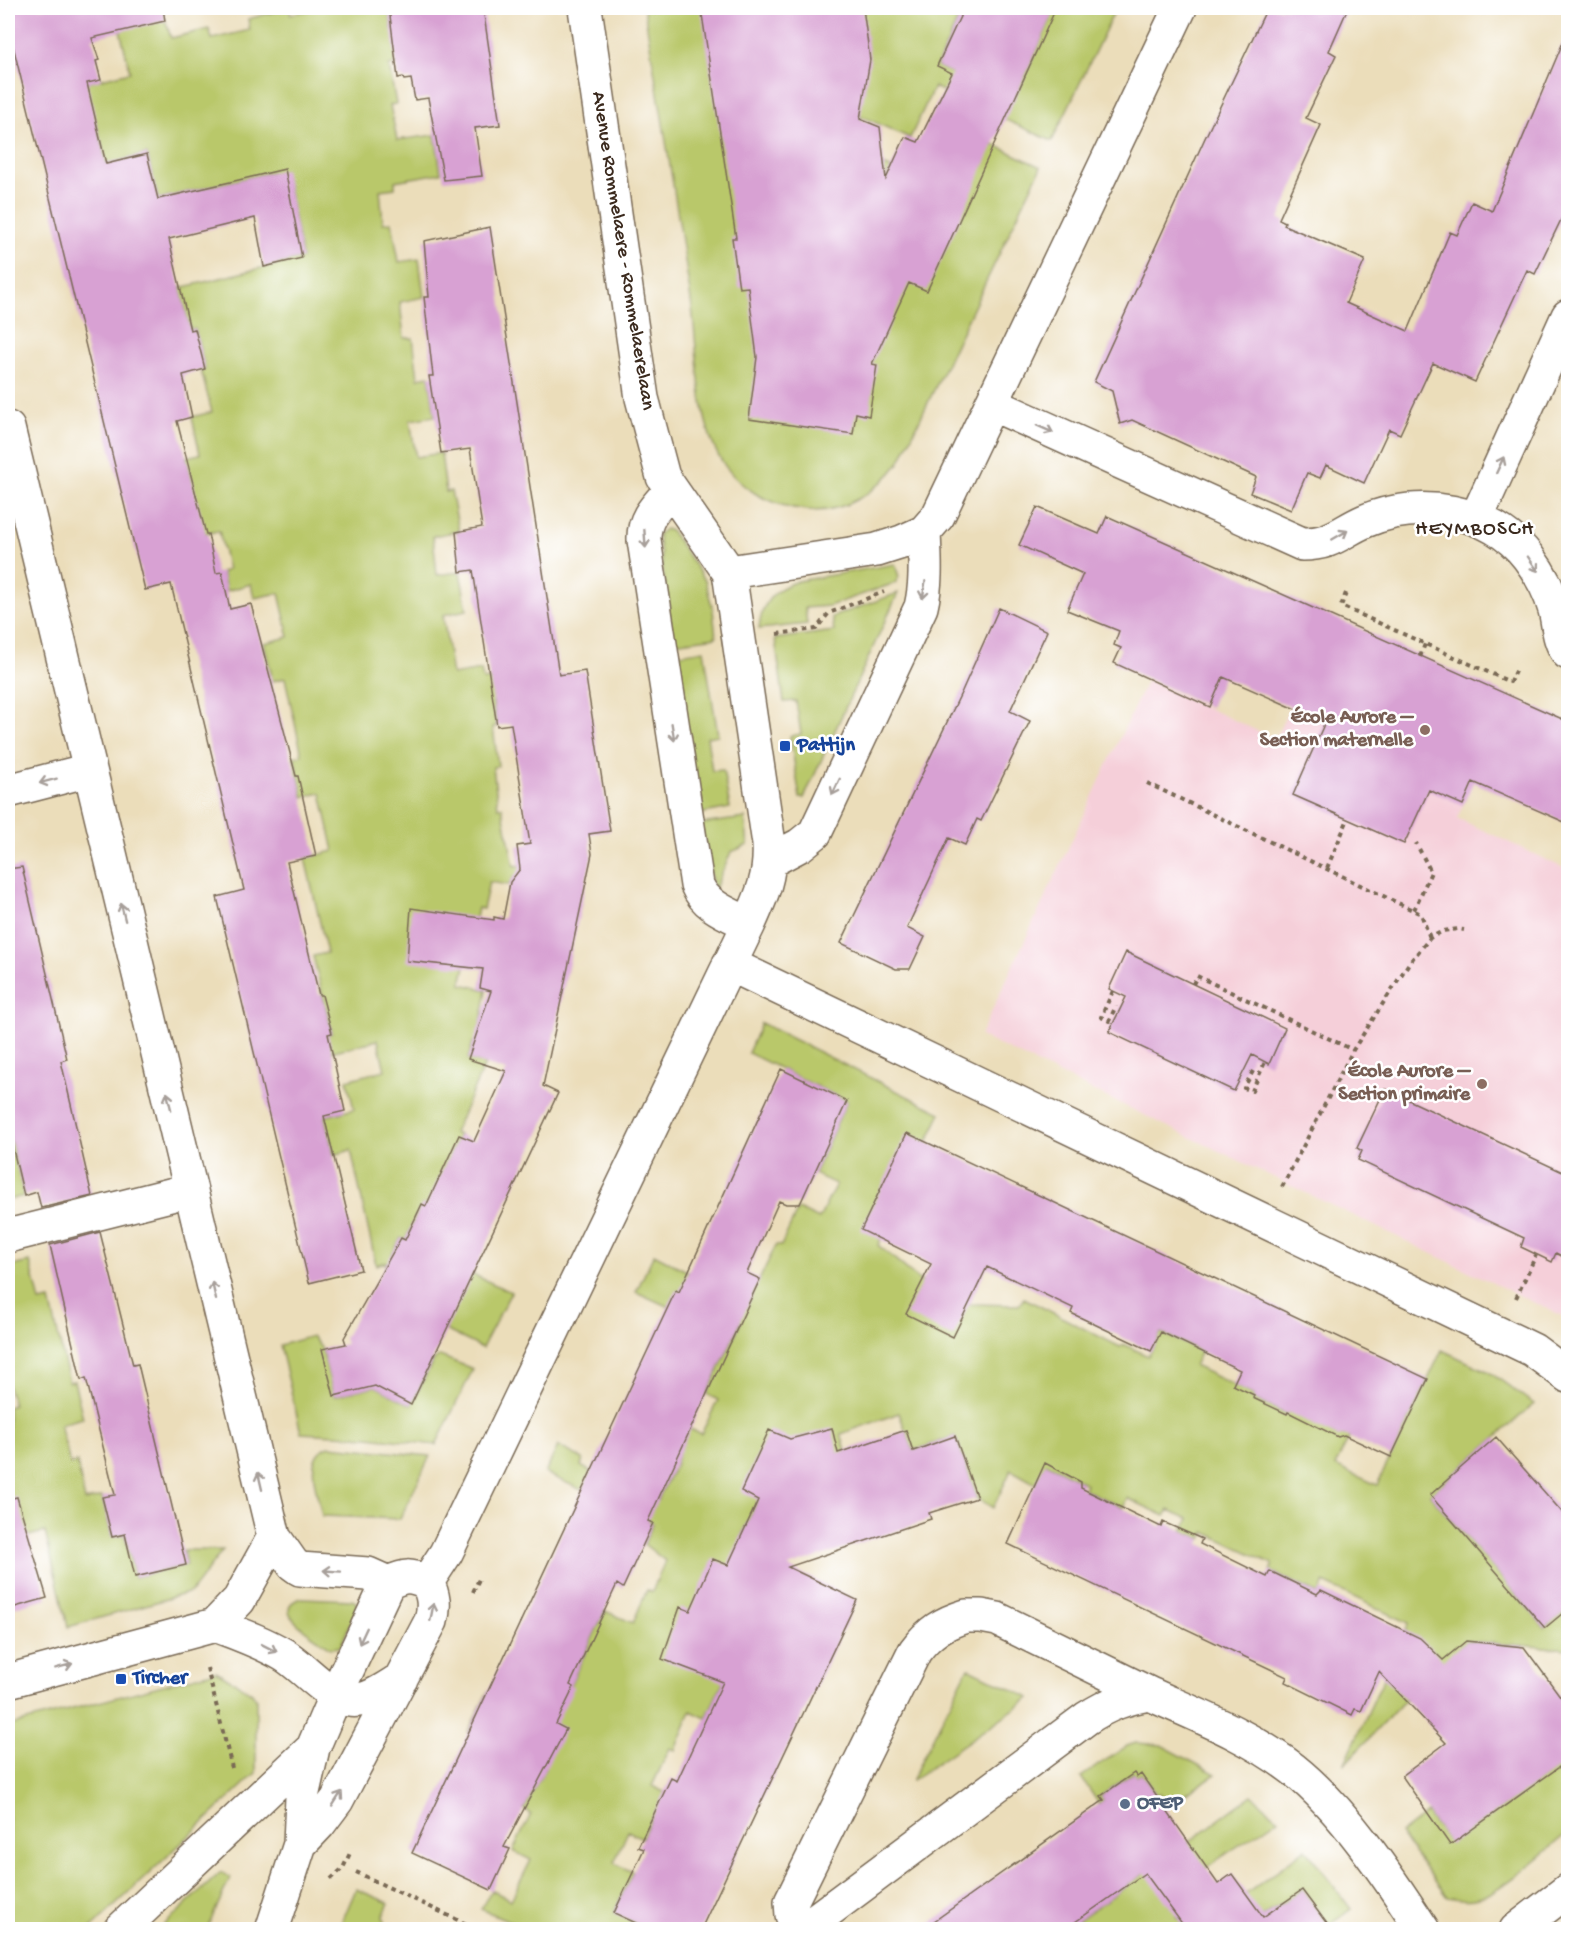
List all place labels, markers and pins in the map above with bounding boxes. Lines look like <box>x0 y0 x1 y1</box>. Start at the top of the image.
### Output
place label: École Aurore – Section maternelle <box>1260 706 1415 753</box>
marker: École Aurore – Section maternelle <box>1418 723 1432 737</box>
place label: Pattijn <box>796 735 856 758</box>
marker: Pattijn <box>778 739 792 753</box>
place label: École Aurore – Section primaire <box>1338 1060 1472 1107</box>
marker: École Aurore – Section primaire <box>1475 1077 1489 1091</box>
place label: Tircher <box>131 1668 189 1691</box>
marker: Tircher <box>114 1672 128 1686</box>
place label: OFEP <box>1137 1793 1184 1816</box>
marker: OFEP <box>1118 1797 1132 1811</box>

